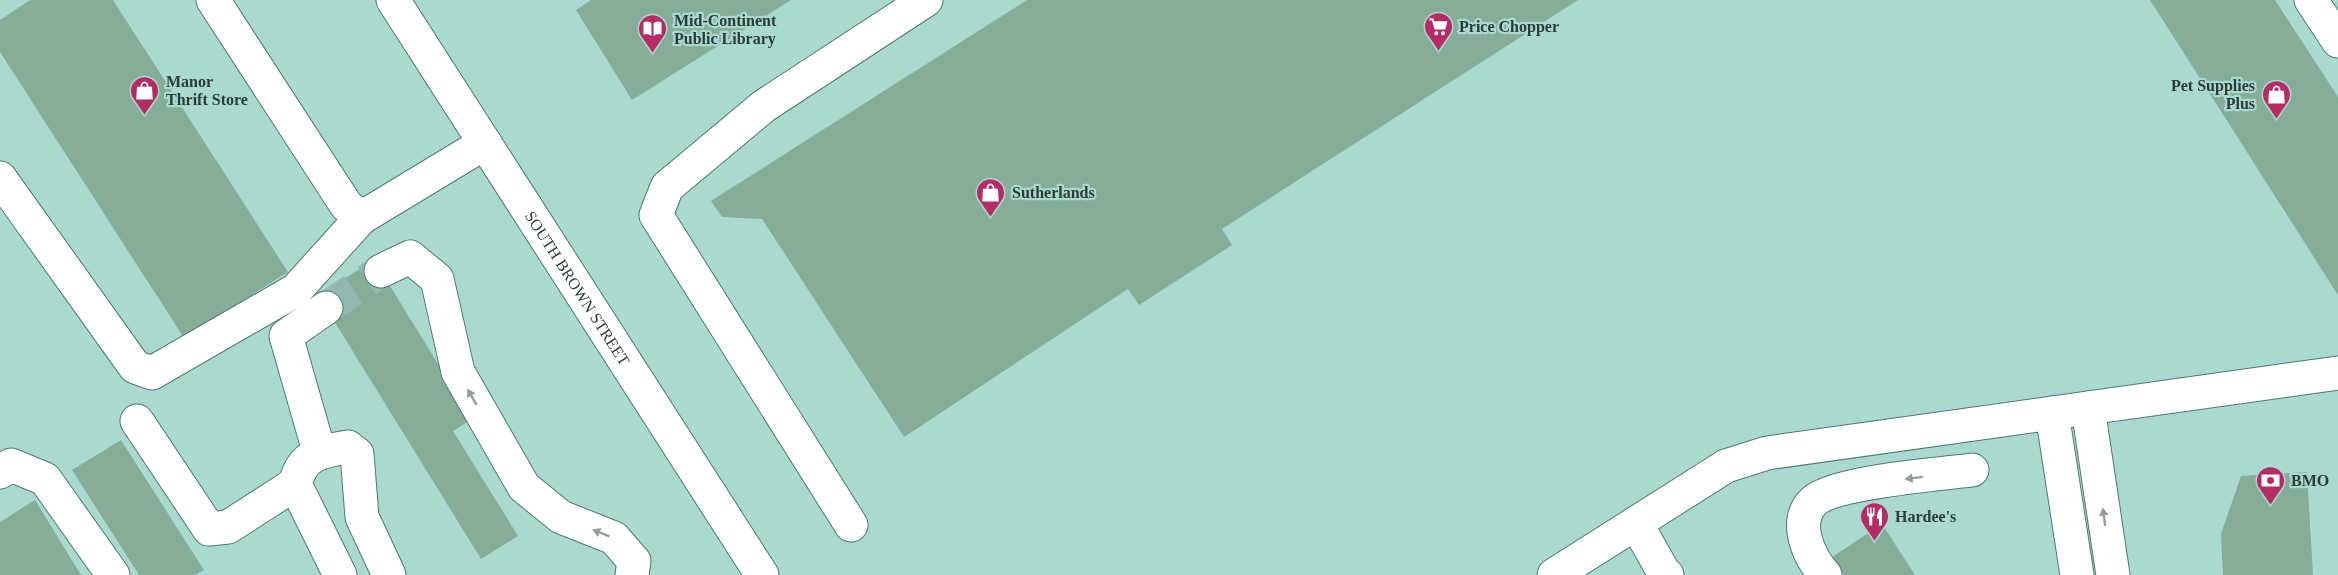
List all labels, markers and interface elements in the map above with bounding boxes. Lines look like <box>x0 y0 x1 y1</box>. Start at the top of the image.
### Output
supermarket icon: Price Chopper <box>1422 10 1454 52</box>
place label: Mid-Continent Public Library <box>674 12 777 48</box>
library icon: Mid-Continent Public Library <box>637 13 669 55</box>
place label: Price Chopper <box>1459 18 1559 36</box>
place label: Manor Thrift Store <box>166 73 248 108</box>
shop icon: Manor Thrift Store <box>129 74 161 116</box>
place label: Pet Supplies Plus <box>2171 77 2255 112</box>
shop icon: Pet Supplies Plus <box>2260 78 2292 120</box>
shop icon: Sutherlands <box>975 176 1007 218</box>
place label: Sutherlands <box>1012 184 1095 201</box>
street label: SOUTH BROWN STREET <box>522 208 633 368</box>
one-way arrow <box>467 388 477 405</box>
bank icon: BMO <box>2254 464 2286 506</box>
place label: BMO <box>2291 472 2329 489</box>
one-way arrow <box>1905 473 1924 482</box>
restaurant icon: Hardee's <box>1858 500 1890 542</box>
place label: Hardee's <box>1895 508 1956 525</box>
one-way arrow <box>2100 508 2109 527</box>
one-way arrow <box>592 528 610 538</box>

